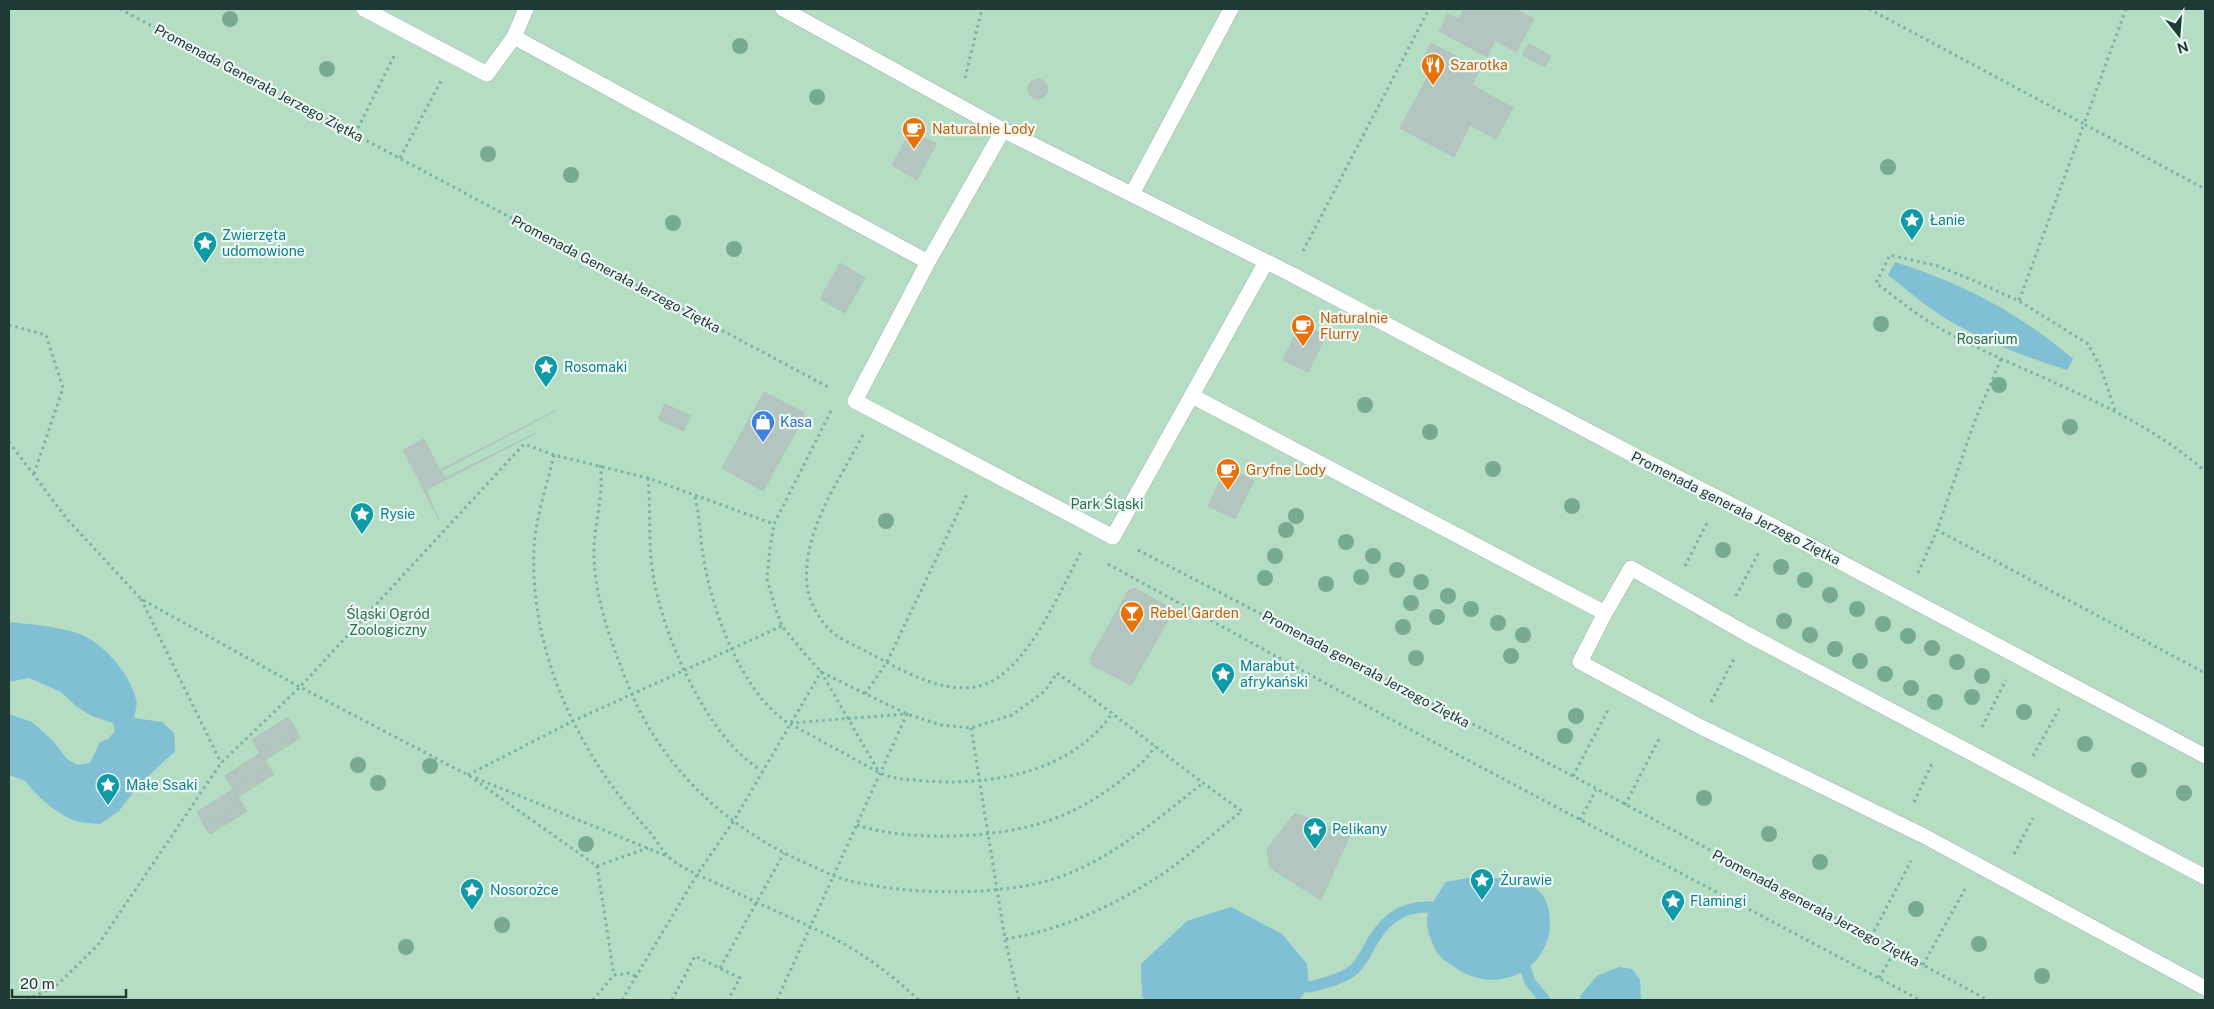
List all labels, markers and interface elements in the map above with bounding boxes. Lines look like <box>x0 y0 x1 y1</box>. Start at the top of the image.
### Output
north arrow <box>2154 10 2204 60</box>
street label: Promenada Generała Jerzego Ziętka <box>152 21 366 145</box>
text: N <box>2175 38 2190 57</box>
restaurant icon: Szarotka <box>1420 52 1446 86</box>
place label: Szarotka <box>1450 57 1508 73</box>
cafe icon: Naturalnie Lody <box>901 116 927 150</box>
place label: Naturalnie Lody <box>932 121 1036 137</box>
place icon: Łanie <box>1899 207 1925 241</box>
street label: Promenada Generała Jerzego Ziętka <box>509 212 723 336</box>
place label: Łanie <box>1930 212 1965 228</box>
place label: Zwierzęta udomowione <box>222 227 305 259</box>
place icon: Zwierzęta udomowione <box>192 230 218 264</box>
place label: Naturalnie Flurry <box>1320 310 1388 342</box>
cafe icon: Naturalnie Flurry <box>1290 313 1316 347</box>
park label: Rosarium <box>1956 331 2018 347</box>
place icon: Rosomaki <box>533 354 559 388</box>
place label: Rosomaki <box>564 359 627 375</box>
shop icon: Kasa <box>750 409 776 443</box>
place label: Kasa <box>780 414 812 430</box>
street label: Promenada generała Jerzego Ziętka <box>1629 448 1843 568</box>
cafe icon: Gryfne Lody <box>1215 457 1241 491</box>
place label: Gryfne Lody <box>1246 462 1326 478</box>
park label: Park Śląski <box>1071 494 1143 512</box>
place icon: Rysie <box>349 501 375 535</box>
place label: Rysie <box>380 506 415 522</box>
bar icon: Rebel Garden <box>1119 600 1145 634</box>
park label: Śląski Ogród Zoologiczny <box>346 604 430 638</box>
place label: Rebel Garden <box>1150 605 1239 621</box>
street label: Promenada generała Jerzego Ziętka <box>1260 607 1472 731</box>
place label: Marabut afrykański <box>1240 658 1308 690</box>
place icon: Marabut afrykański <box>1210 661 1236 695</box>
place icon: Małe Ssaki <box>95 772 121 806</box>
place label: Małe Ssaki <box>126 777 197 793</box>
place icon: Pelikany <box>1302 816 1328 850</box>
place label: Pelikany <box>1332 821 1388 837</box>
street label: Promenada generała Jerzego Ziętka <box>1710 846 1922 970</box>
place icon: Żurawie <box>1469 867 1495 901</box>
place label: Żurawie <box>1500 870 1552 888</box>
place icon: Nosorożce <box>459 877 485 911</box>
place label: Nosorożce <box>490 882 559 898</box>
place icon: Flamingi <box>1660 888 1686 922</box>
place label: Flamingi <box>1690 893 1746 909</box>
scale bar <box>12 966 126 998</box>
text: 20 m <box>20 975 55 992</box>

